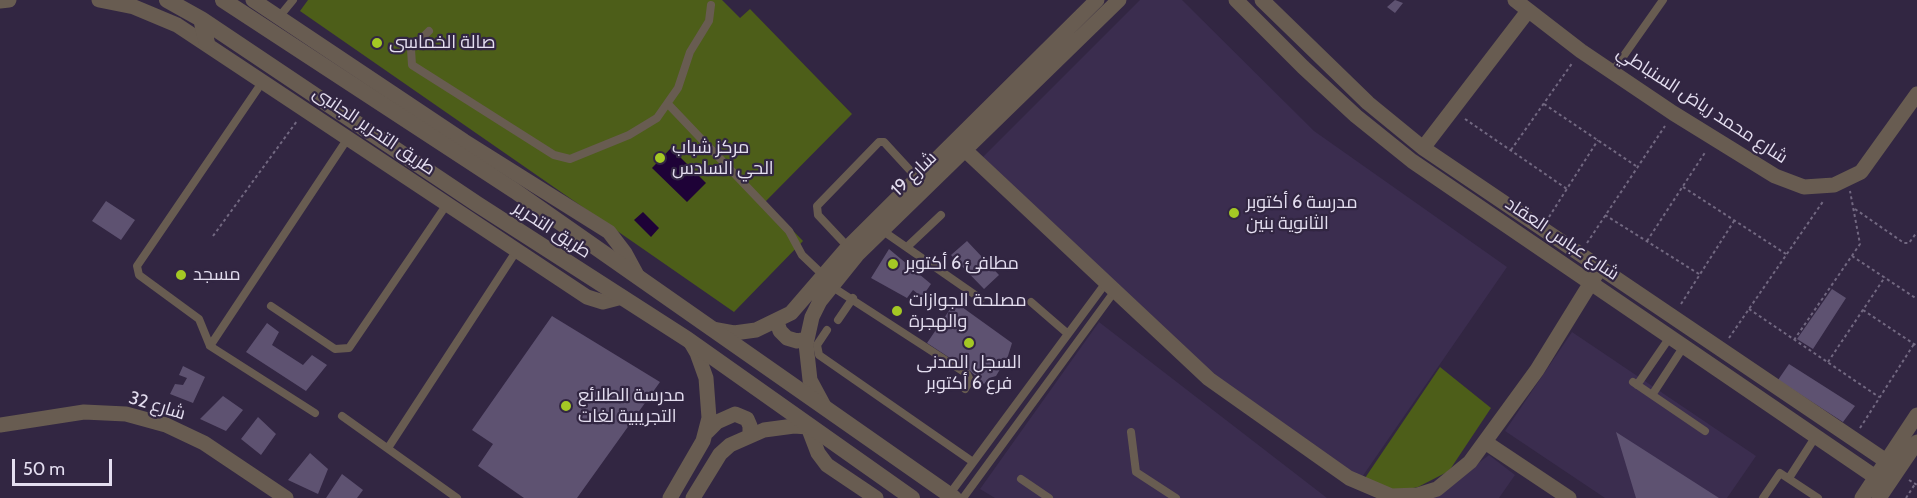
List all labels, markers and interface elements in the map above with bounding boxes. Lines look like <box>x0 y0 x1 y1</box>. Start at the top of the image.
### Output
place label: صالة الخماسى <box>389 32 496 54</box>
marker: صالة الخماسى <box>370 36 384 50</box>
street label: شارع محمد رياض السنباطي <box>1613 42 1791 168</box>
street label: طريق التحرير الجانبى <box>309 82 439 180</box>
place label: مركز شباب الحي السادس <box>672 137 774 180</box>
street label: شارع 19 <box>887 147 941 201</box>
marker: مركز شباب الحي السادس <box>653 151 667 165</box>
place label: مدرسة 6 أكتوبر الثانوية بنين <box>1246 192 1358 234</box>
street label: شارع عباس العقاد <box>1501 193 1623 285</box>
street label: طريق التحرير <box>509 197 595 263</box>
marker: مدرسة 6 أكتوبر الثانوية بنين <box>1227 206 1241 220</box>
place label: مطافئ 6 أكتوبر <box>905 253 1019 275</box>
marker: مطافئ 6 أكتوبر <box>886 257 900 271</box>
place label: مسجد <box>193 264 241 286</box>
marker: مسجد <box>174 268 188 282</box>
place label: مصلحة الجوازات والهجرة <box>909 290 1026 332</box>
marker: مصلحة الجوازات والهجرة <box>890 304 904 318</box>
marker: السجل المدنى فرع 6 أكتوبر <box>962 336 976 350</box>
place label: السجل المدنى فرع 6 أكتوبر <box>916 352 1022 394</box>
place label: مدرسة الطلائع التجريبية لغات <box>578 385 685 428</box>
street label: شارع 32 <box>126 387 188 425</box>
marker: مدرسة الطلائع التجريبية لغات <box>559 399 573 413</box>
scale bar <box>15 447 116 485</box>
text: 50 m <box>23 458 65 480</box>

